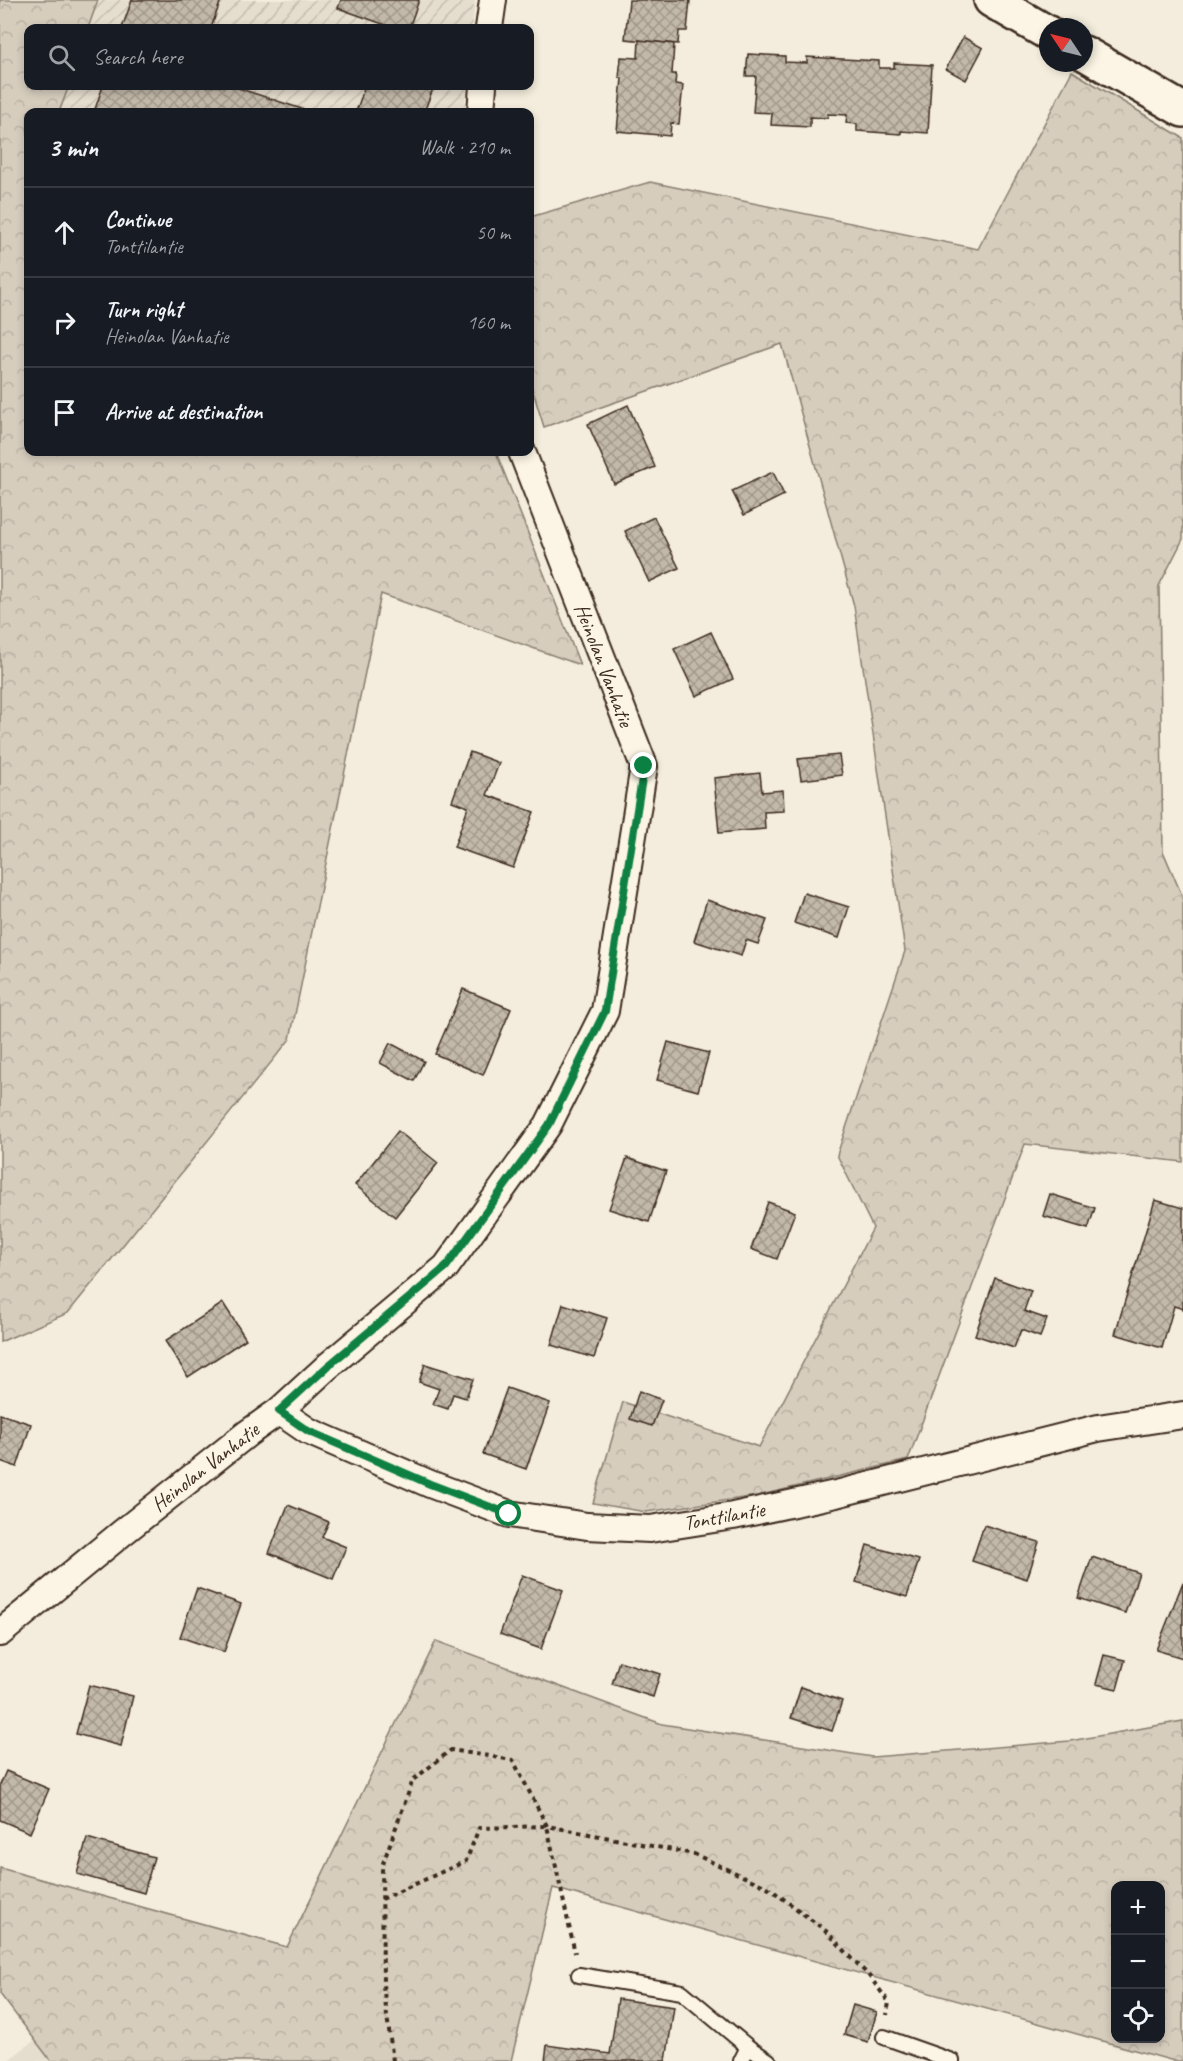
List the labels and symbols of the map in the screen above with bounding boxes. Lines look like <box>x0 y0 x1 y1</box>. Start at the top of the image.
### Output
north arrow <box>1039 18 1093 72</box>
street label: Heinolan Vanhatie <box>569 600 640 731</box>
route end <box>630 752 656 778</box>
street label: Heinolan Vanhatie <box>146 1416 265 1517</box>
street label: Tonttilantie <box>681 1496 768 1536</box>
route start <box>495 1500 521 1526</box>

